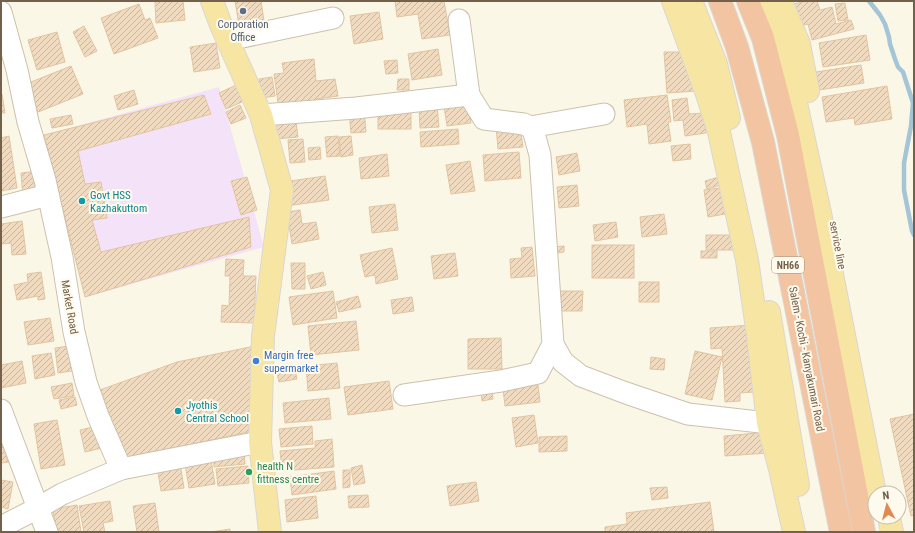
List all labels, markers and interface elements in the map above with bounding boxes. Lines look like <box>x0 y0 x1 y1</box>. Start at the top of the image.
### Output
marker: Corporation Office <box>238 6 248 16</box>
place label: Corporation Office <box>217 18 269 44</box>
place label: Govt HSS Kazhakuttom <box>90 189 147 215</box>
marker: Govt HSS Kazhakuttom <box>77 196 87 206</box>
street label: service line <box>826 220 849 270</box>
road number: NH66 <box>772 257 804 273</box>
street label: Market Road <box>58 279 81 335</box>
street label: Salem - Kochi - Kanyakumari Road <box>786 285 827 433</box>
place label: Margin free supermarket <box>264 349 318 375</box>
marker: Margin free supermarket <box>251 356 261 366</box>
place label: Jyothis Central School <box>186 399 249 425</box>
marker: Jyothis Central School <box>173 406 183 416</box>
place label: health N fittness centre <box>257 460 319 486</box>
marker: health N fittness centre <box>244 467 254 477</box>
north arrow <box>867 485 907 525</box>
text: N <box>882 489 890 502</box>

